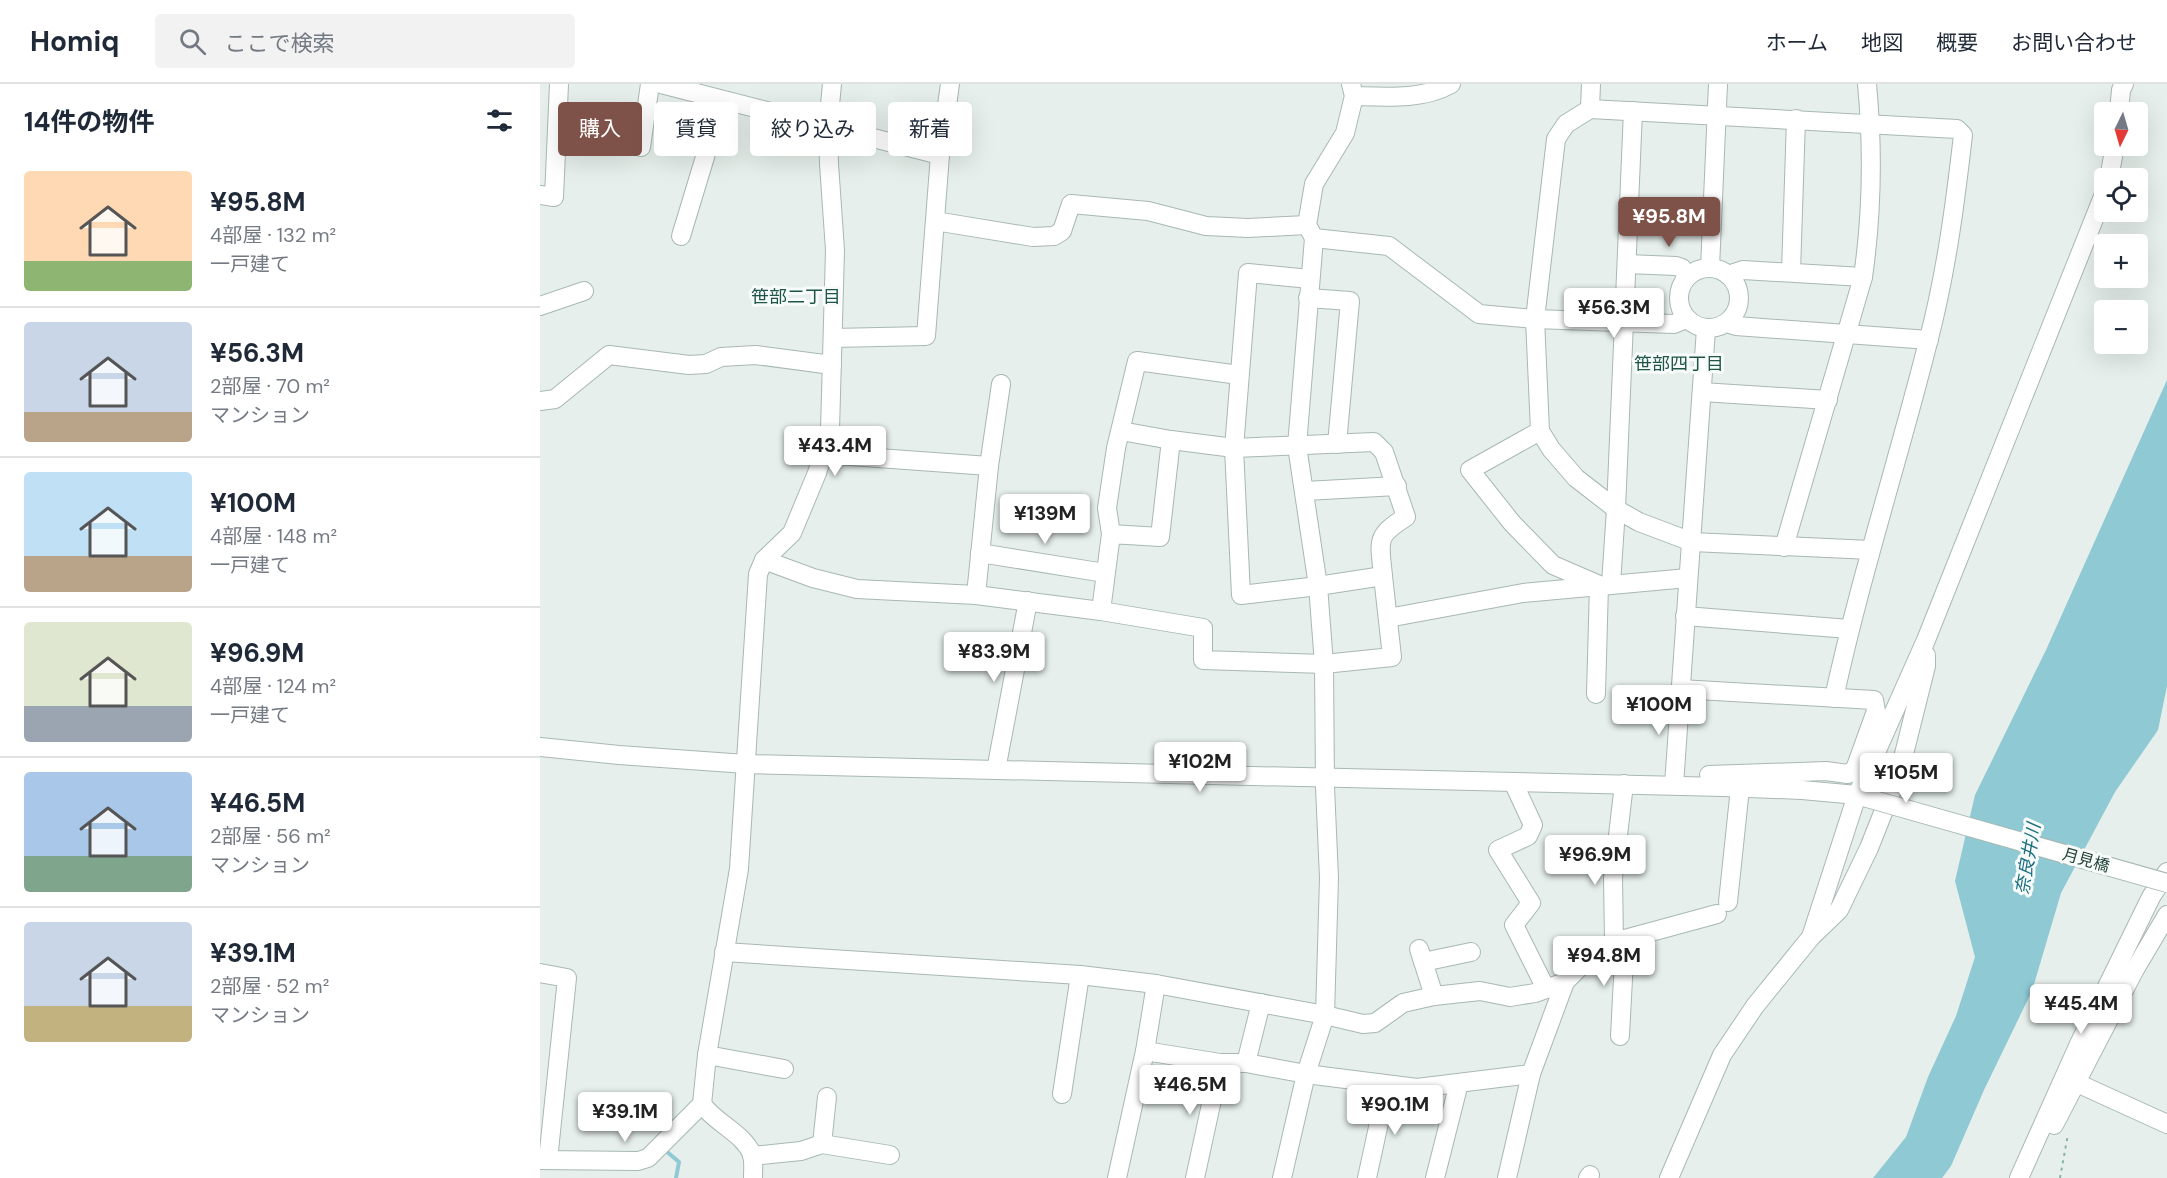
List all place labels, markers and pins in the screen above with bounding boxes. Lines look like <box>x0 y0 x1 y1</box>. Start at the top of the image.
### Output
pin: ¥95.8M <box>1620 197 1718 248</box>
pin: ¥56.3M <box>1565 288 1663 339</box>
pin: ¥43.4M <box>786 426 884 477</box>
pin: ¥139M <box>1003 494 1087 545</box>
pin: ¥83.9M <box>945 632 1043 683</box>
pin: ¥100M <box>1617 685 1701 736</box>
pin: ¥102M <box>1158 742 1242 793</box>
pin: ¥105M <box>1864 753 1948 804</box>
pin: ¥96.9M <box>1546 835 1644 886</box>
pin: ¥94.8M <box>1555 936 1653 987</box>
pin: ¥45.4M <box>2032 984 2130 1035</box>
pin: ¥46.5M <box>1141 1065 1239 1116</box>
pin: ¥90.1M <box>1346 1085 1444 1136</box>
pin: ¥39.1M <box>576 1092 674 1143</box>

